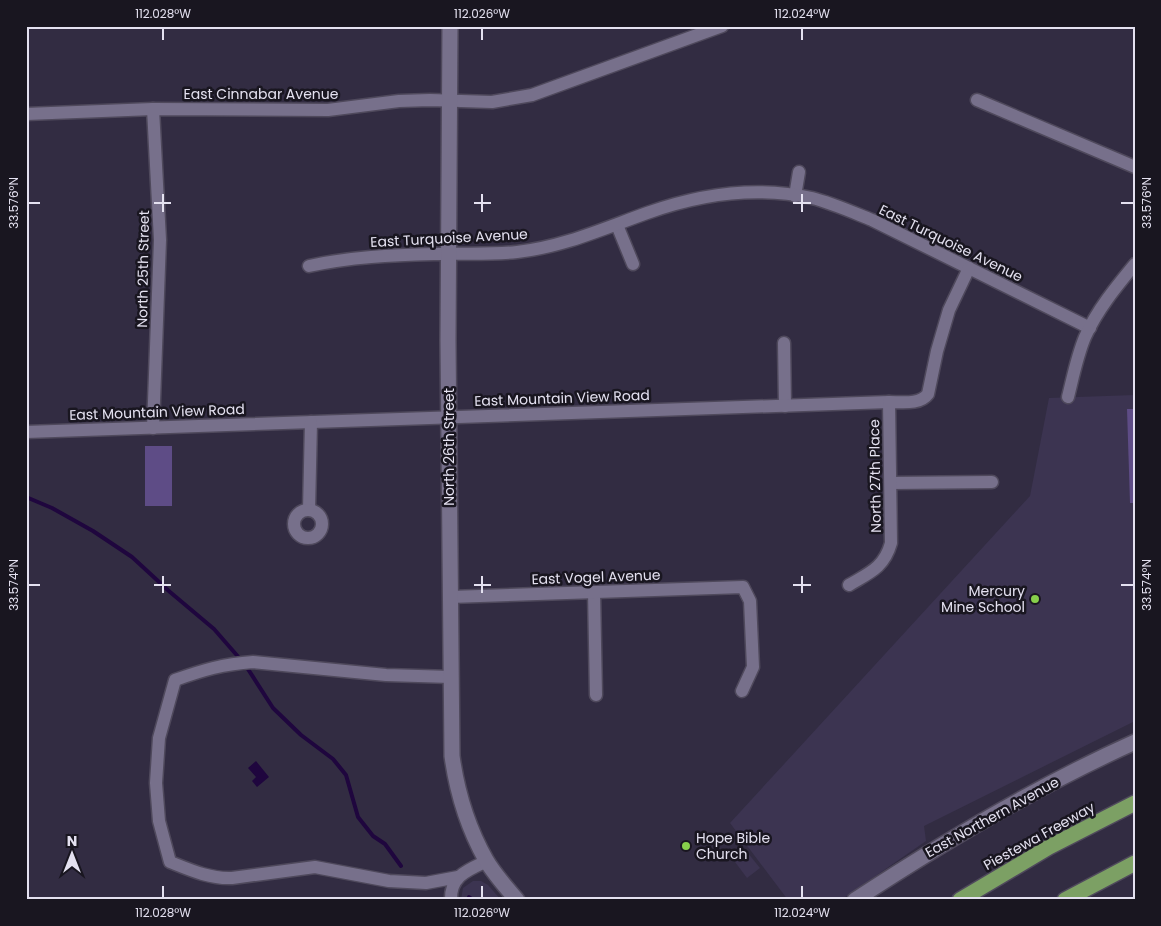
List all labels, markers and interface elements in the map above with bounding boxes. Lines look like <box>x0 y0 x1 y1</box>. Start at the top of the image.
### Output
text: 112.028°W <box>135 5 191 22</box>
text: 112.026°W <box>454 5 510 22</box>
text: 112.024°W <box>774 5 830 22</box>
street label: East Cinnabar Avenue <box>184 84 339 104</box>
text: 33.576°N <box>5 177 22 229</box>
text: 33.576°N <box>1138 177 1155 229</box>
street label: East Turquoise Avenue <box>876 199 1027 287</box>
street label: North 25th Street <box>132 210 154 328</box>
street label: East Turquoise Avenue <box>370 224 529 252</box>
street label: East Mountain View Road <box>474 385 650 411</box>
street label: North 26th Street <box>439 388 459 506</box>
street label: East Mountain View Road <box>69 399 245 425</box>
street label: North 27th Place <box>864 419 886 533</box>
text: 33.574°N <box>5 559 22 611</box>
text: 33.574°N <box>1138 559 1155 611</box>
street label: East Vogel Avenue <box>531 565 661 589</box>
place label: Mercury Mine School <box>941 581 1025 617</box>
marker: Mercury Mine School <box>1029 593 1041 605</box>
street label: East Northern Avenue <box>922 772 1063 862</box>
street label: Piestewa Freeway <box>980 797 1098 875</box>
north arrow <box>48 828 98 878</box>
place label: Hope Bible Church <box>696 828 770 864</box>
text: N <box>67 831 77 851</box>
marker: Hope Bible Church <box>680 840 692 852</box>
text: 112.028°W <box>135 904 191 921</box>
text: 112.026°W <box>454 904 510 921</box>
text: 112.024°W <box>774 904 830 921</box>

